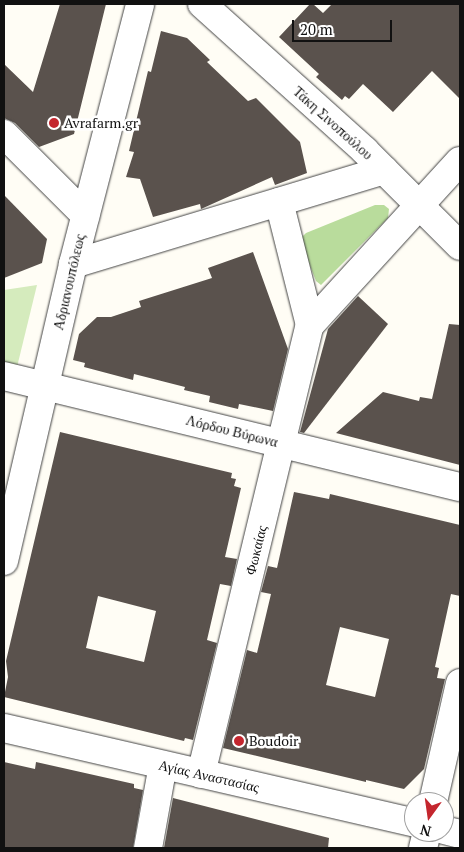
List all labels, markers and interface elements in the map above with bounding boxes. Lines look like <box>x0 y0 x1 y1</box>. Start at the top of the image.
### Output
scale bar <box>294 10 394 42</box>
text: 20 m <box>300 19 333 39</box>
street label: Τάκη Σινοπούλου <box>290 83 376 163</box>
place label: Avrafarm.gr <box>64 115 138 131</box>
marker: Avrafarm.gr <box>48 117 60 129</box>
street label: Αδριανουπόλεως <box>50 232 88 332</box>
street label: Λόρδου Βύρωνα <box>184 411 280 451</box>
street label: Φωκαίας <box>242 524 270 576</box>
place label: Boudoir <box>249 733 298 749</box>
marker: Boudoir <box>233 735 245 747</box>
street label: Αγίας Αναστασίας <box>157 756 261 796</box>
north arrow <box>404 792 454 842</box>
text: N <box>418 821 433 842</box>

